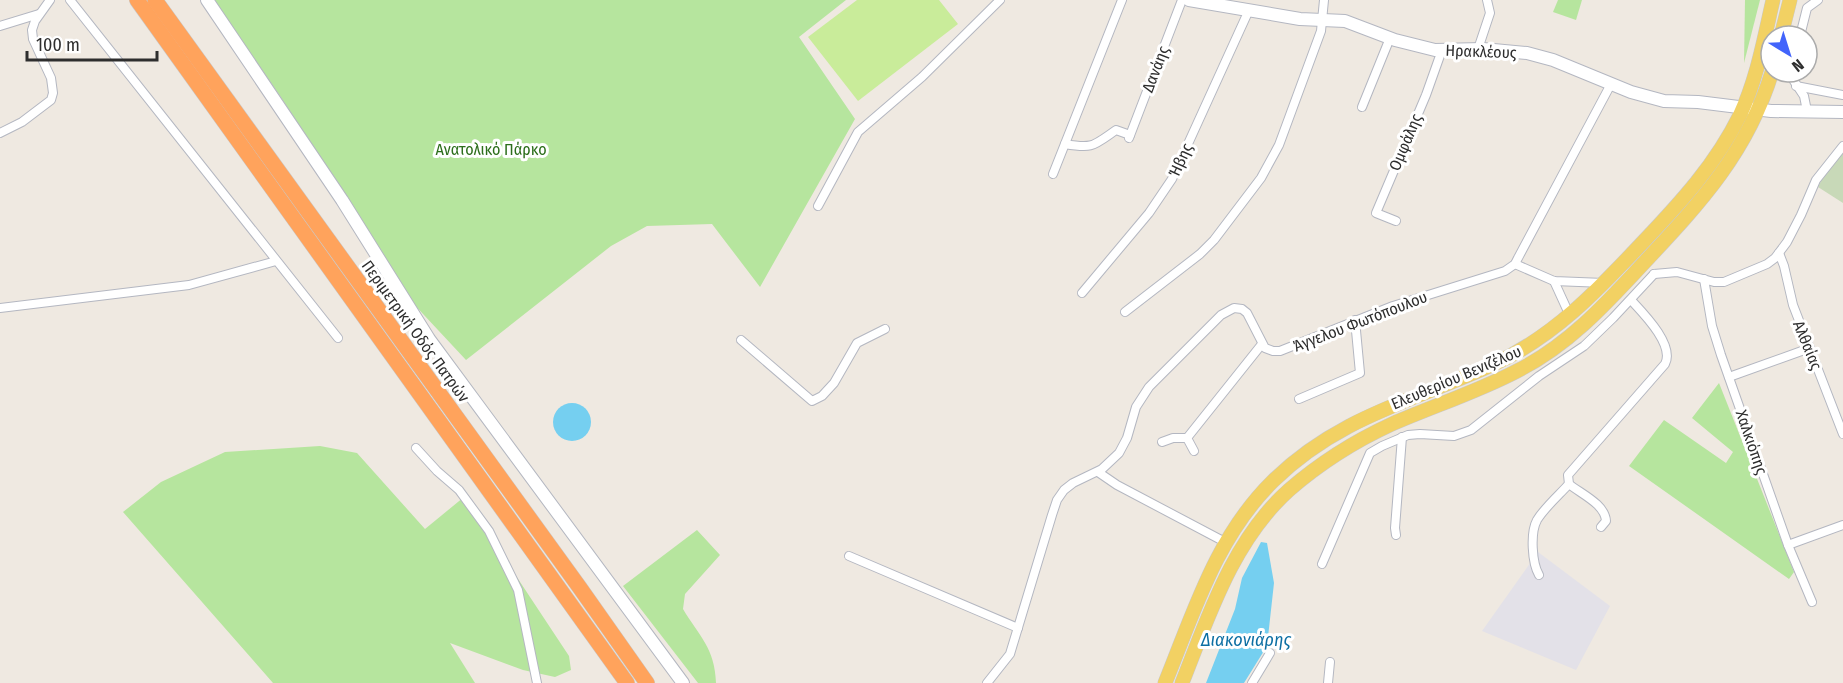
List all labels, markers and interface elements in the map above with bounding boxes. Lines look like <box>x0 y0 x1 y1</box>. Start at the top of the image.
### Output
scale bar <box>27 24 158 62</box>
north arrow <box>1759 24 1819 84</box>
text: 100 m <box>36 34 80 56</box>
street label: Ηρακλέους <box>1445 41 1517 62</box>
street label: Δανάης <box>1138 43 1173 95</box>
text: N <box>1788 55 1808 76</box>
street label: Ομφάλης <box>1385 111 1426 174</box>
park label: Ανατολικό Πάρκο <box>435 140 547 159</box>
street label: Ήβης <box>1164 140 1197 180</box>
street label: Περιμετρική Οδός Πατρών <box>358 257 473 406</box>
street label: Άγγελου Φωτόπουλου <box>1290 287 1430 356</box>
street label: Αλθαίας <box>1789 318 1826 373</box>
street label: Ελευθερίου Βενιζέλου <box>1388 342 1524 413</box>
street label: Χαλκιόπης <box>1732 407 1771 477</box>
water label: Διακονιάρης <box>1200 629 1291 651</box>

